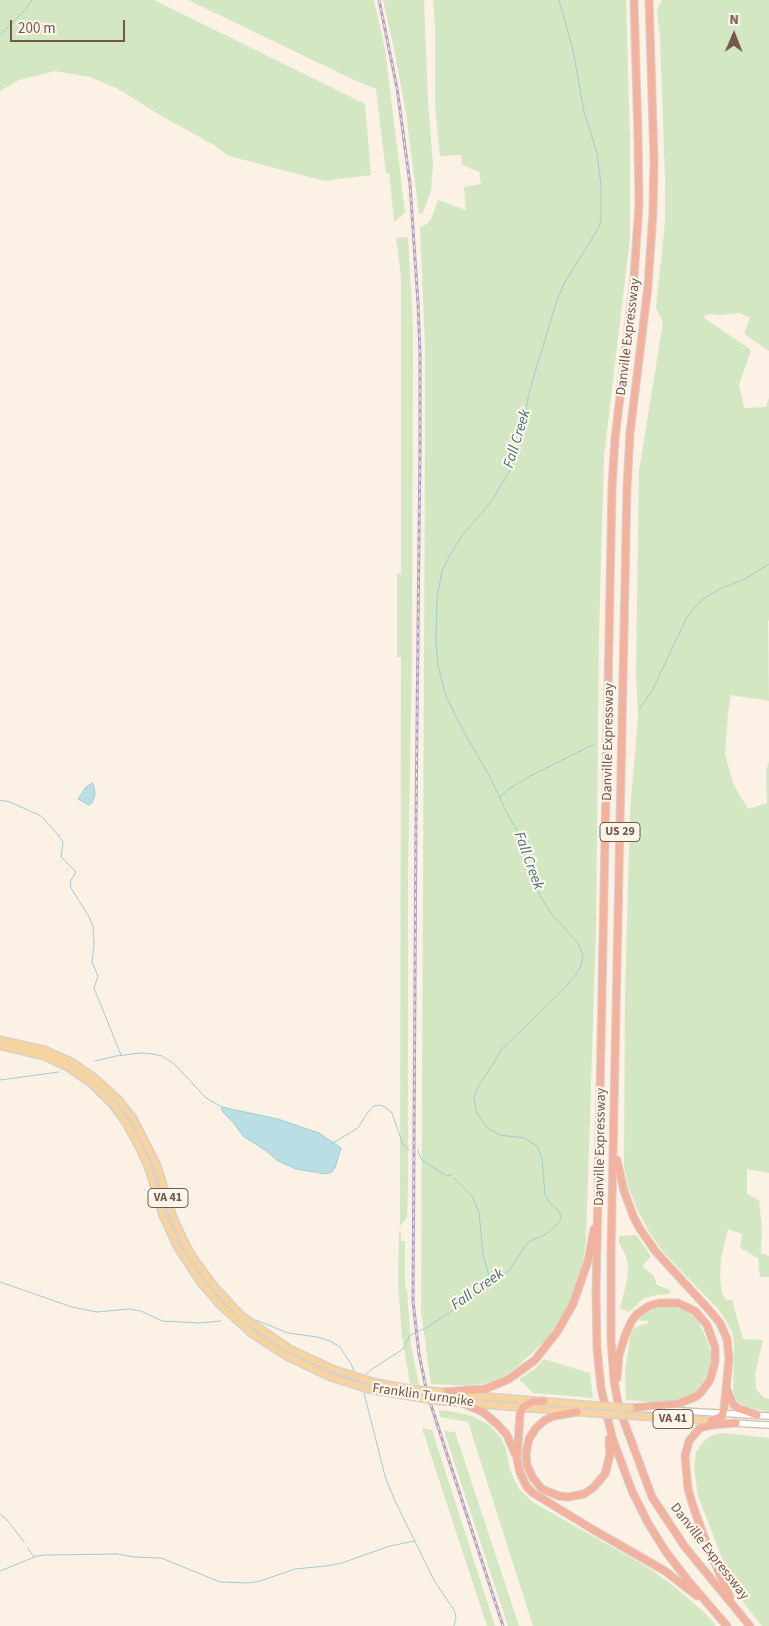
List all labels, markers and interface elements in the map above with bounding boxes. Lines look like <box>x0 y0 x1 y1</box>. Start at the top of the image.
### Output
scale bar <box>12 10 128 42</box>
north arrow <box>709 10 759 60</box>
text: N <box>729 10 739 30</box>
text: 200 m <box>18 18 56 39</box>
street label: Danville Expressway <box>613 277 645 397</box>
water label: Fall Creek <box>501 408 535 470</box>
street label: Danville Expressway <box>600 683 618 801</box>
road number: US 29 <box>600 822 640 842</box>
water label: Fall Creek <box>509 830 547 892</box>
street label: Danville Expressway <box>592 1088 610 1206</box>
road number: VA 41 <box>148 1188 188 1208</box>
water label: Fall Creek <box>448 1265 508 1315</box>
street label: Franklin Turnpike <box>371 1381 475 1411</box>
road number: VA 41 <box>653 1410 693 1428</box>
street label: Danville Expressway <box>666 1500 752 1604</box>

